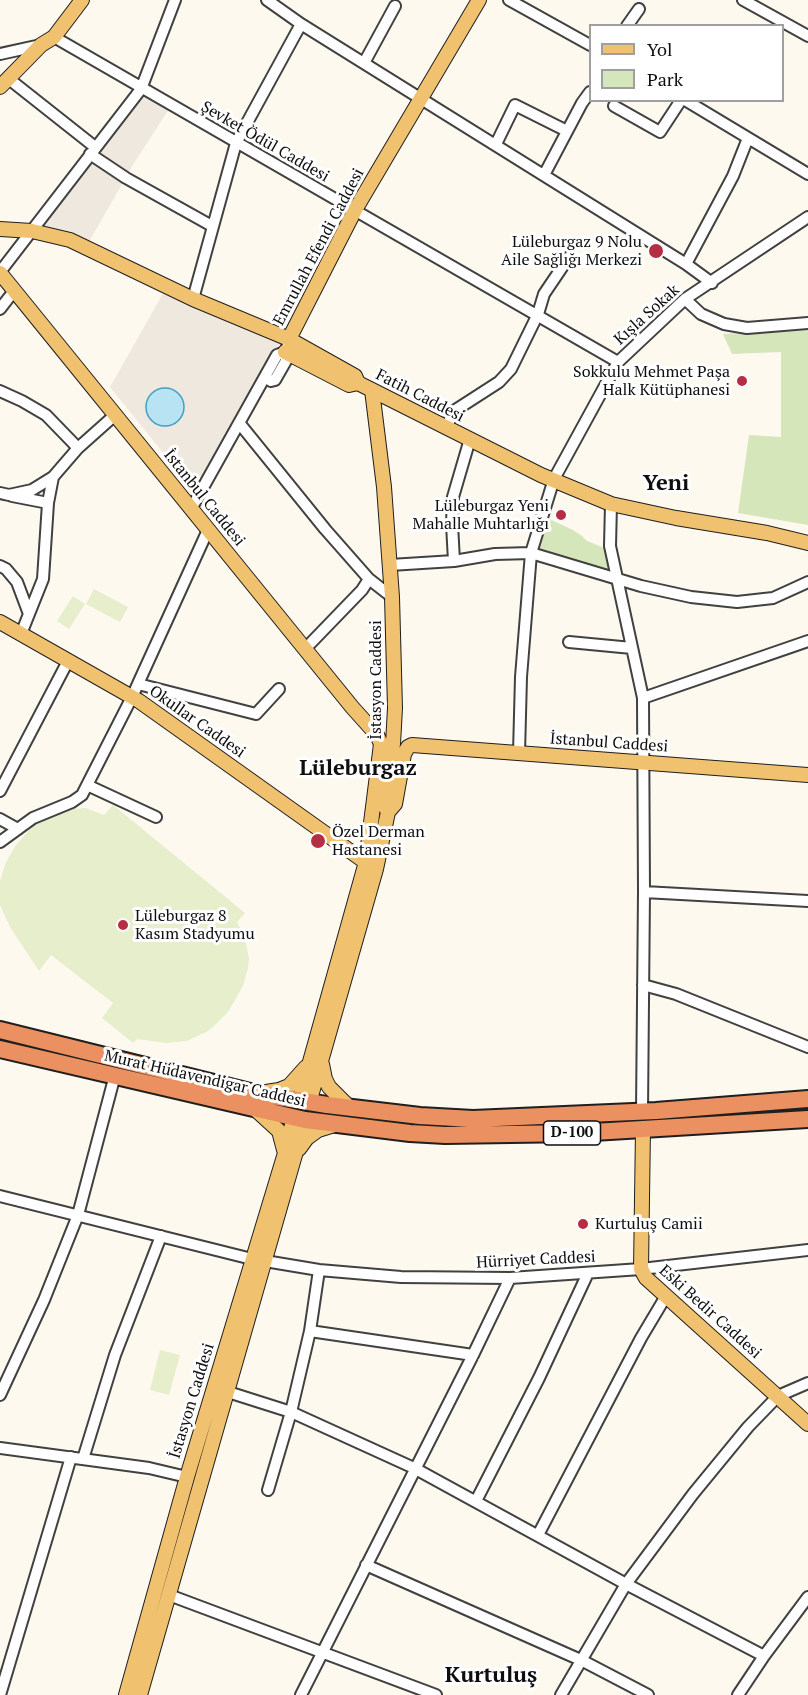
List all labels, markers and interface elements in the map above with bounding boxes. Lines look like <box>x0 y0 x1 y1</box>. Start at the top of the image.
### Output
legend <box>589 24 784 102</box>
text: Yol <box>647 37 672 61</box>
text: Park <box>647 67 683 91</box>
street label: Şevket Ödül Caddesi <box>197 97 333 187</box>
street label: Emrullah Efendi Caddesi <box>269 165 369 329</box>
place label: Lüleburgaz 9 Nolu Aile Sağlığı Merkezi <box>501 232 642 270</box>
marker: Lüleburgaz 9 Nolu Aile Sağlığı Merkezi <box>647 242 665 260</box>
street label: Kışla Sokak <box>610 281 684 349</box>
place label: Sokkulu Mehmet Paşa Halk Kütüphanesi <box>573 362 730 400</box>
street label: Fatih Caddesi <box>373 365 467 427</box>
marker: Sokkulu Mehmet Paşa Halk Kütüphanesi <box>735 374 749 388</box>
street label: İstanbul Caddesi <box>159 446 249 550</box>
district label: Yeni <box>643 471 689 497</box>
place label: Lüleburgaz Yeni Mahalle Muhtarlığı <box>413 496 549 534</box>
marker: Lüleburgaz Yeni Mahalle Muhtarlığı <box>554 508 568 522</box>
street label: İstasyon Caddesi <box>366 620 386 740</box>
street label: Okullar Caddesi <box>145 682 249 762</box>
street label: İstanbul Caddesi <box>549 729 669 757</box>
district label: Lüleburgaz <box>299 756 417 782</box>
place label: Özel Derman Hastanesi <box>332 822 425 860</box>
marker: Özel Derman Hastanesi <box>309 832 327 850</box>
place label: Lüleburgaz 8 Kasım Stadyumu <box>135 906 255 944</box>
marker: Lüleburgaz 8 Kasım Stadyumu <box>116 918 130 932</box>
street label: Murat Hüdavendigar Caddesi <box>102 1046 308 1112</box>
road number: D-100 <box>544 1121 600 1145</box>
place label: Kurtuluş Camii <box>595 1214 703 1234</box>
marker: Kurtuluş Camii <box>576 1217 590 1231</box>
street label: Hürriyet Caddesi <box>476 1247 596 1273</box>
street label: Eski Bedir Caddesi <box>655 1261 765 1363</box>
street label: İstasyon Caddesi <box>165 1341 219 1461</box>
district label: Kurtuluş <box>445 1663 537 1689</box>

